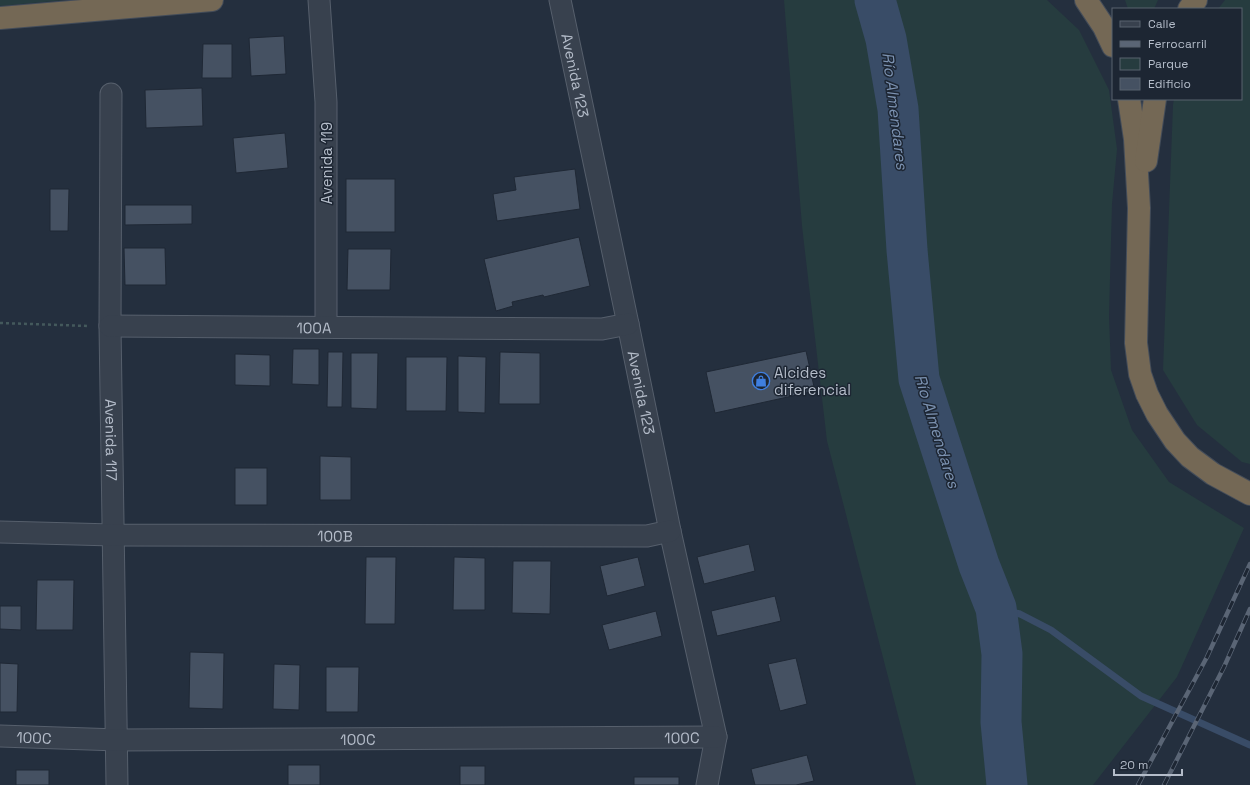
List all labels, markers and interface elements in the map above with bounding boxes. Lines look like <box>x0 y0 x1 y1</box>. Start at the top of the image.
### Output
legend <box>1112 8 1242 100</box>
text: Calle <box>1148 16 1176 32</box>
street label: Avenida 123 <box>558 32 594 119</box>
text: Ferrocarril <box>1148 36 1207 52</box>
water label: Río Almendares <box>877 51 913 171</box>
text: Parque <box>1148 56 1188 72</box>
text: Edificio <box>1148 76 1191 92</box>
street label: Avenida 119 <box>317 122 336 204</box>
street label: 100A <box>296 318 332 337</box>
street label: Avenida 123 <box>624 349 660 436</box>
place label: Alcides diferencial <box>774 363 851 399</box>
shop icon: Alcides diferencial <box>751 371 771 391</box>
water label: Río Almendares <box>910 372 964 491</box>
street label: Avenida 117 <box>102 399 122 481</box>
street label: 100B <box>317 526 353 545</box>
street label: 100C <box>16 727 52 747</box>
street label: 100C <box>664 728 700 747</box>
street label: 100C <box>340 729 376 748</box>
scale bar <box>1114 751 1182 777</box>
text: 20 m <box>1120 757 1148 773</box>

